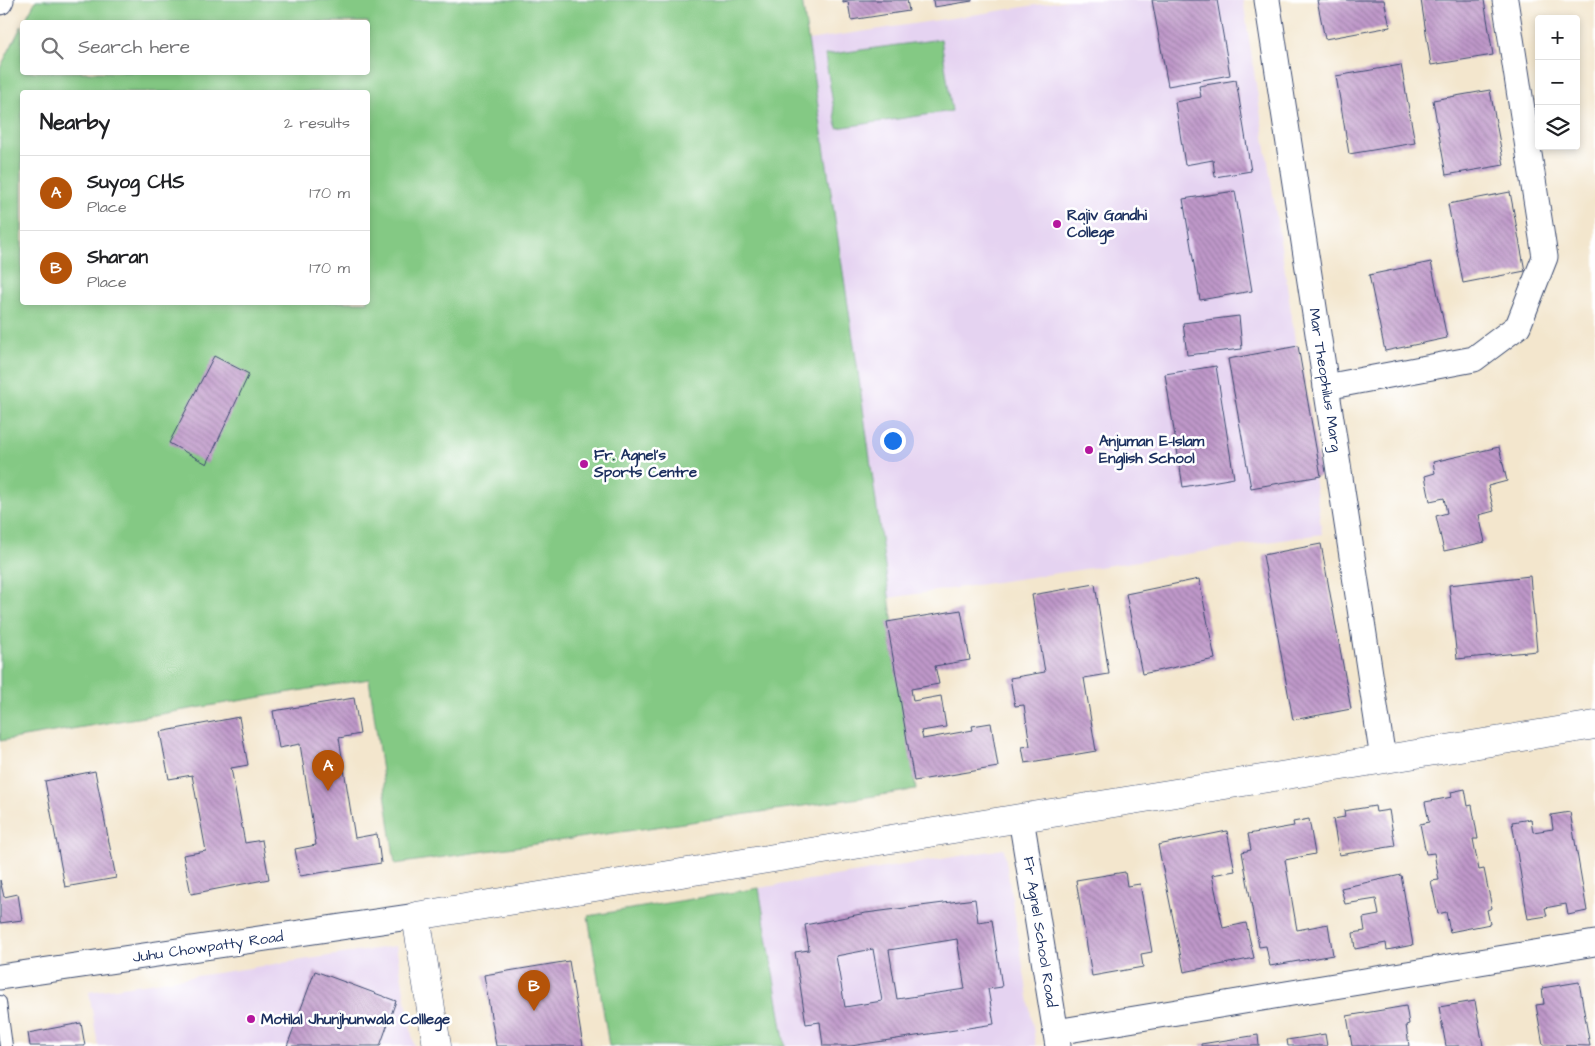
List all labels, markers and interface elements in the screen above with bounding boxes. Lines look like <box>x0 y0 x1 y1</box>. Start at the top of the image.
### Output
map controls <box>1535 15 1580 150</box>
button: + <box>1535 15 1580 60</box>
search box <box>20 20 370 75</box>
icon: search <box>38 34 66 62</box>
text: Search here <box>78 34 190 61</box>
button: − <box>1535 60 1580 105</box>
button: layers <box>1535 105 1580 150</box>
text: Nearby <box>40 108 110 137</box>
text: 2 results <box>284 112 350 134</box>
text: Suyog CHS <box>87 169 185 196</box>
text: A <box>51 182 61 204</box>
text: 170 m <box>309 182 350 204</box>
text: Place <box>87 196 127 218</box>
place label: Rajiv Gandhi College <box>1067 205 1148 245</box>
marker: Rajiv Gandhi College <box>1051 218 1063 230</box>
text: Sharan <box>87 244 148 271</box>
text: B <box>50 257 62 279</box>
text: 170 m <box>309 257 350 279</box>
text: Place <box>87 271 127 293</box>
street label: Mar Theophilus Marg <box>1302 307 1347 454</box>
your location <box>880 428 906 454</box>
place label: Anjuman E-Islam English School <box>1099 431 1205 471</box>
marker: Anjuman E-Islam English School <box>1083 444 1095 456</box>
place label: Fr. Agnel's Sports Centre <box>593 445 697 483</box>
marker: Fr. Agnel's Sports Centre <box>578 458 590 470</box>
pin: A <box>312 750 344 791</box>
street label: Fr Agnel School Road <box>1017 855 1062 1009</box>
street label: Juhu Chowpatty Road <box>131 926 285 969</box>
pin: B <box>518 970 550 1011</box>
place label: Motilal Jhunjhunwala Colllege <box>261 1009 450 1032</box>
marker: Motilal Jhunjhunwala Colllege <box>245 1013 257 1025</box>

